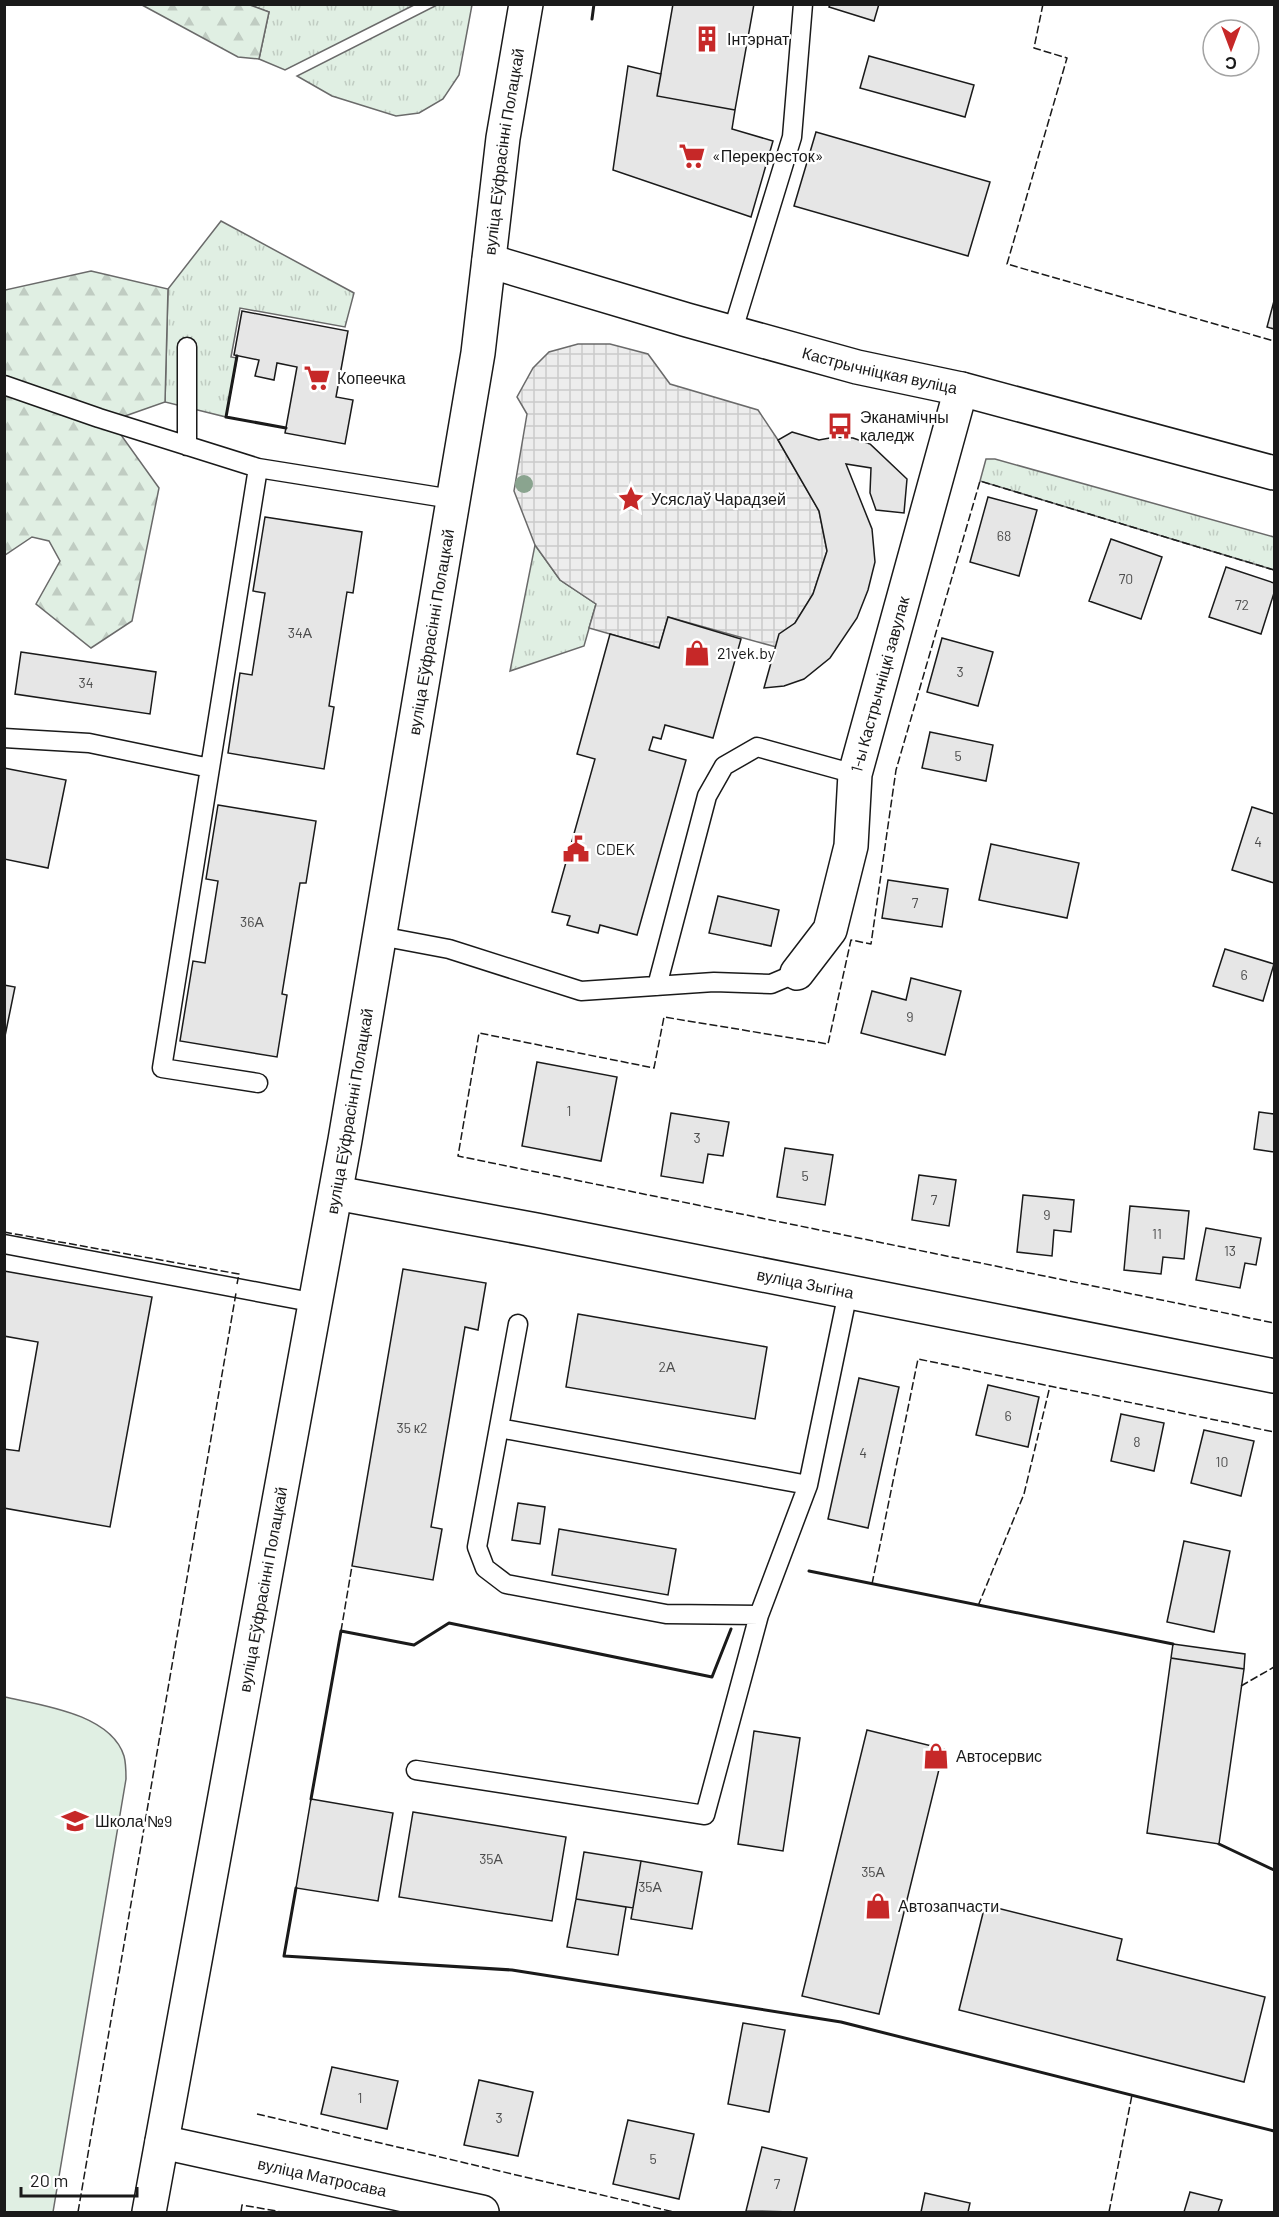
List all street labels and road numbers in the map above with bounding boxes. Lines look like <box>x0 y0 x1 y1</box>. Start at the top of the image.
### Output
street label: вуліца Еўфрасінні Полацкай <box>479 47 527 256</box>
street label: Кастрычніцкая вуліца <box>800 342 959 397</box>
street label: вуліца Еўфрасінні Полацкай <box>404 528 457 736</box>
street label: 1-ы Кастрычніцкі завулак <box>846 593 913 774</box>
street label: вуліца Еўфрасінні Полацкай <box>322 1007 376 1215</box>
street label: вуліца Зыгіна <box>755 1264 856 1302</box>
street label: вуліца Еўфрасінні Полацкай <box>234 1485 290 1693</box>
street label: вуліца Матросава <box>256 2153 389 2200</box>

